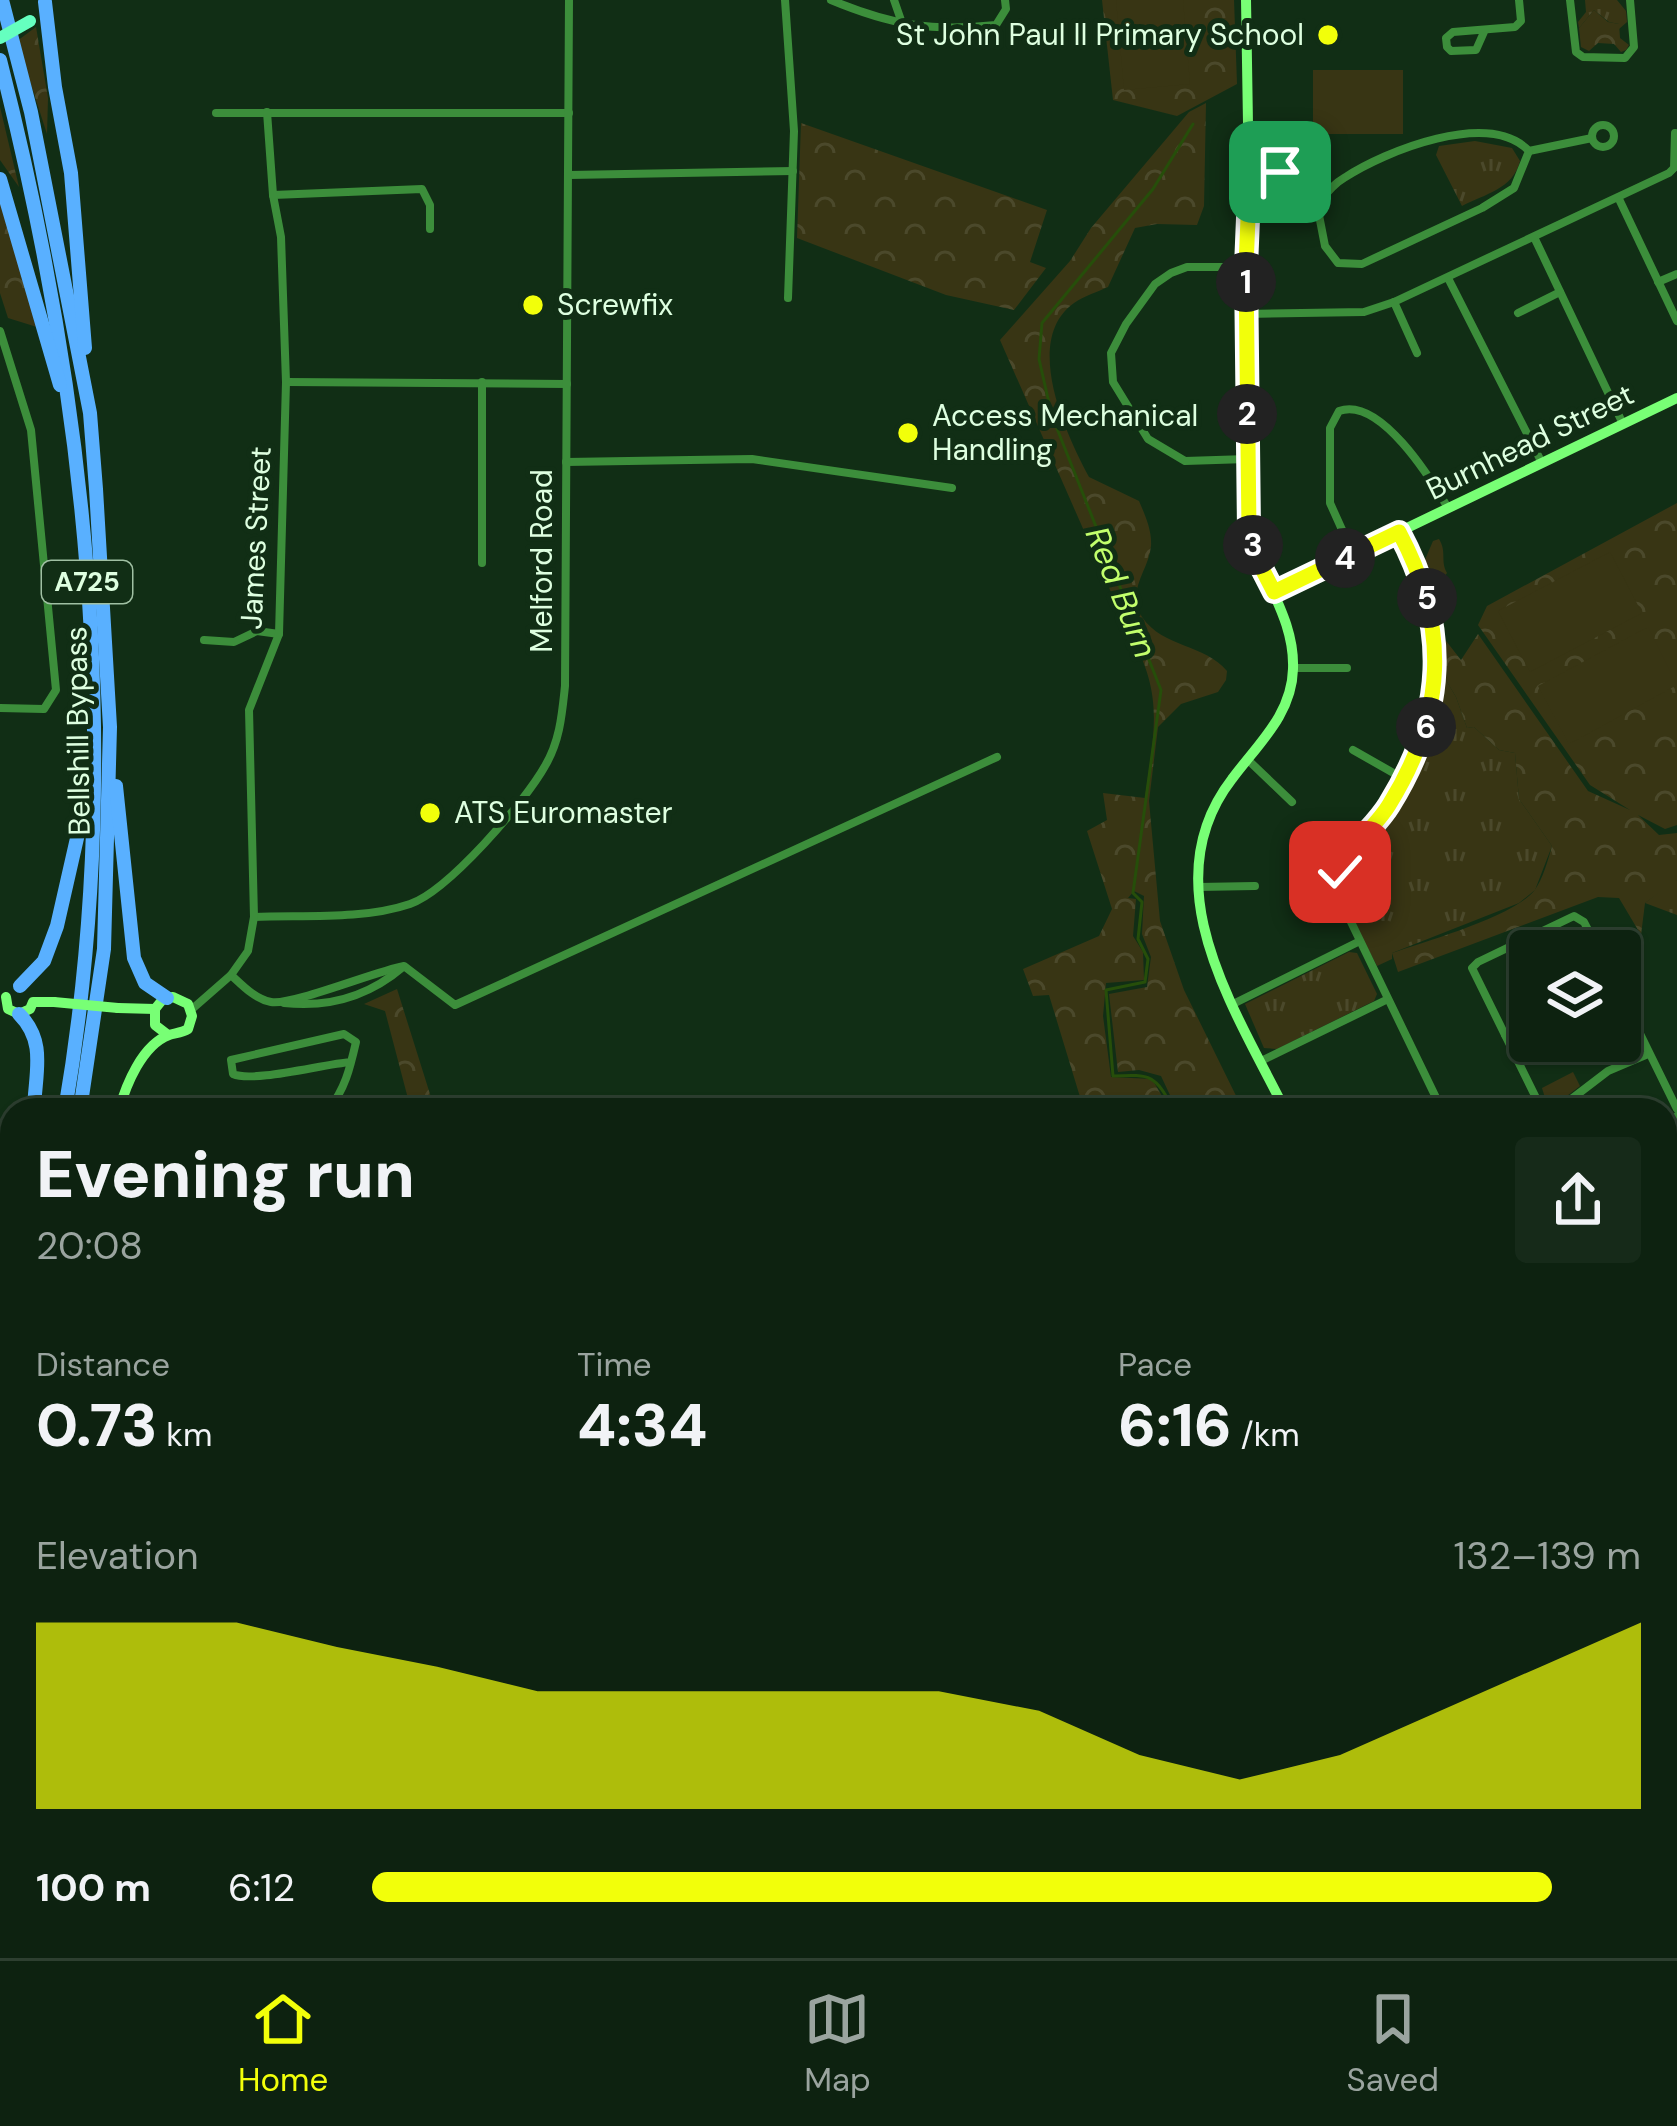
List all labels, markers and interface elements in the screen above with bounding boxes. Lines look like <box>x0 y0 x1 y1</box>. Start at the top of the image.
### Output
place label: St John Paul II Primary School <box>896 15 1304 54</box>
marker: St John Paul II Primary School <box>1315 22 1341 48</box>
pin <box>1229 121 1331 223</box>
icon: arrive <box>1247 139 1313 205</box>
pin: 1 <box>1216 252 1276 312</box>
text: 1 <box>1240 260 1252 303</box>
place label: Screwfix <box>557 285 673 324</box>
marker: Screwfix <box>520 292 546 318</box>
street label: Burnhead Street <box>1420 374 1640 509</box>
pin: 2 <box>1217 384 1277 444</box>
text: 2 <box>1237 392 1257 435</box>
place label: Access Mechanical Handling <box>932 396 1198 469</box>
marker: Access Mechanical Handling <box>895 420 921 446</box>
street label: James Street <box>231 445 280 630</box>
street label: Melford Road <box>522 469 561 653</box>
pin: 3 <box>1223 515 1283 575</box>
water label: Red Burn <box>1076 520 1167 664</box>
text: 3 <box>1243 523 1263 566</box>
pin: 4 <box>1315 528 1375 588</box>
text: 4 <box>1334 536 1356 579</box>
road number: A725 <box>42 561 132 603</box>
pin: 5 <box>1397 568 1457 628</box>
text: 5 <box>1417 576 1437 619</box>
street label: Bellshill Bypass <box>56 626 99 836</box>
pin: 6 <box>1396 697 1456 757</box>
text: 6 <box>1416 705 1436 748</box>
place label: ATS Euromaster <box>454 793 673 832</box>
marker: ATS Euromaster <box>417 800 443 826</box>
pin <box>1289 821 1391 923</box>
icon: check <box>1307 839 1373 905</box>
map controls <box>1509 930 1641 1062</box>
button: layers <box>1509 930 1641 1062</box>
text: Evening run <box>36 1132 415 1217</box>
button: share <box>1515 1137 1641 1263</box>
text: 20:08 <box>36 1220 143 1271</box>
text: Distance <box>36 1343 170 1386</box>
text: Time <box>577 1343 652 1386</box>
text: Pace <box>1118 1343 1192 1386</box>
text: 0.73 <box>36 1386 158 1465</box>
text: 4:34 <box>577 1386 707 1465</box>
text: 6:16 <box>1118 1386 1232 1465</box>
text: km <box>158 1413 212 1456</box>
text: /km <box>1232 1413 1300 1456</box>
text: Elevation <box>36 1530 199 1581</box>
text: 132–139 m <box>1454 1530 1641 1581</box>
text: 100 m <box>36 1862 151 1913</box>
text: 6:12 <box>228 1862 295 1913</box>
tab: Home <box>238 1986 328 2101</box>
tab: Map <box>804 1986 871 2101</box>
tab: Saved <box>1347 1986 1439 2101</box>

